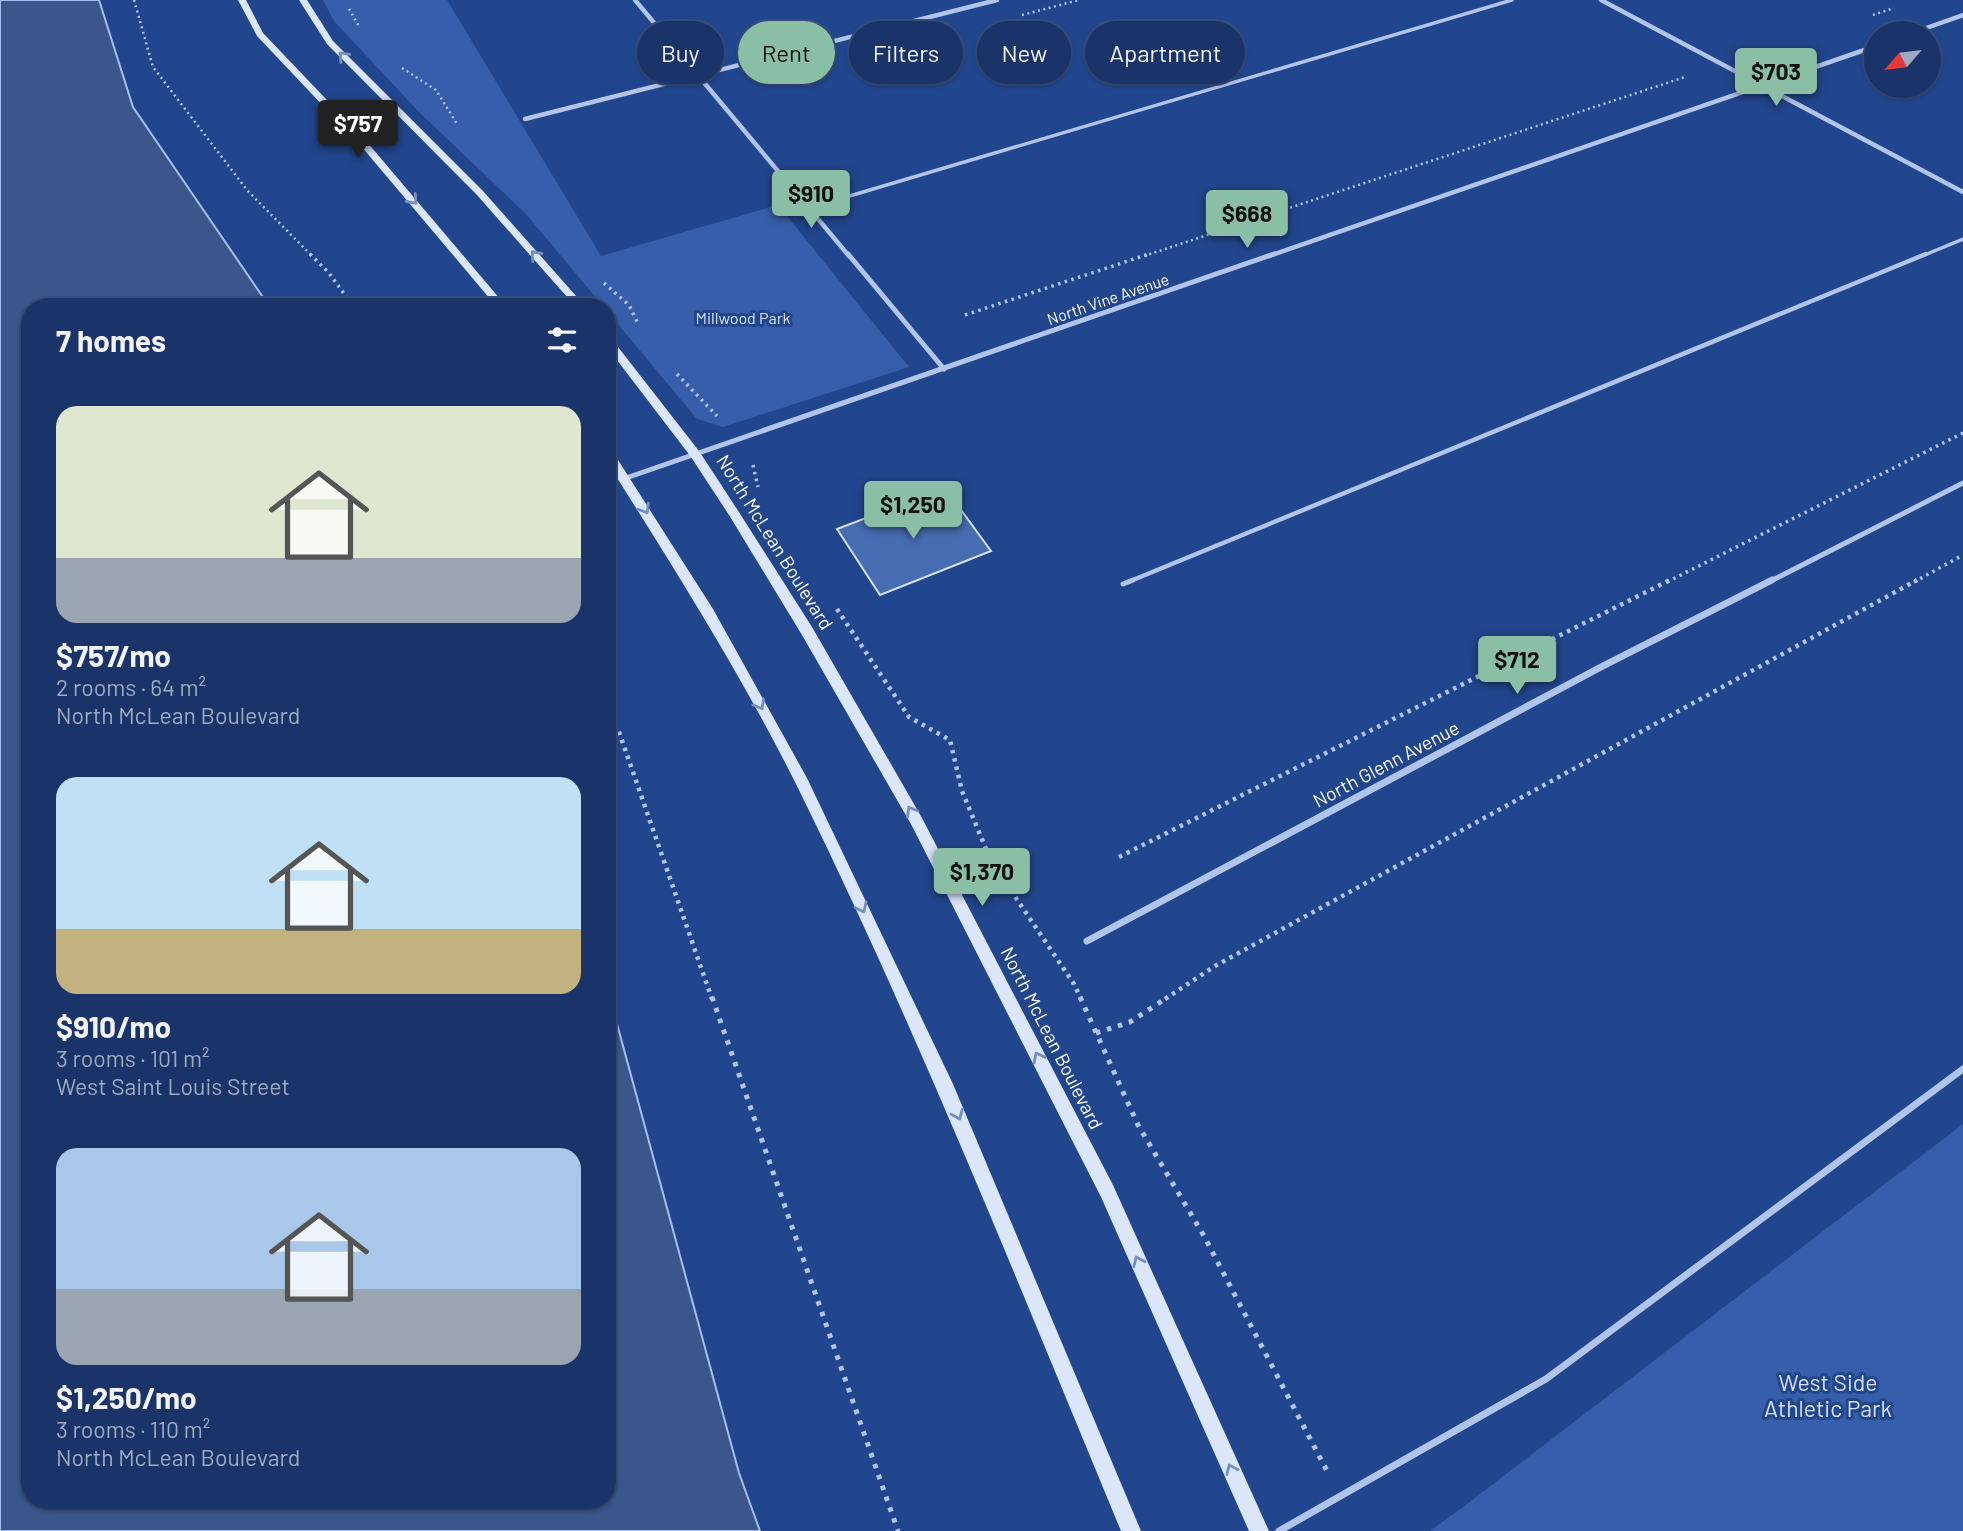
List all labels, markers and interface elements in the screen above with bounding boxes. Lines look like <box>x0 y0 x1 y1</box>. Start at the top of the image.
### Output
chip: Buy <box>637 21 724 84</box>
chip: Rent <box>738 21 835 84</box>
chip: Filters <box>849 21 963 84</box>
chip: New <box>977 21 1071 84</box>
chip: Apartment <box>1085 21 1245 84</box>
north arrow <box>1864 21 1941 98</box>
map controls <box>1864 21 1941 98</box>
pin: $703 <box>1735 48 1817 108</box>
one-way arrow <box>339 51 351 64</box>
text: $703 <box>1751 57 1801 85</box>
pin: $757 <box>317 100 399 160</box>
text: $757 <box>334 109 382 137</box>
pin: $910 <box>770 170 852 230</box>
text: $910 <box>788 179 834 207</box>
pin: $668 <box>1206 190 1288 250</box>
one-way arrow <box>405 192 417 205</box>
text: $668 <box>1222 199 1272 227</box>
one-way arrow <box>531 250 543 263</box>
street label: North Vine Avenue <box>1044 269 1171 328</box>
park label: Millwood Park <box>696 308 790 327</box>
icon: filters <box>543 321 581 359</box>
text: 7 homes <box>56 322 166 358</box>
street label: North McLean Boulevard <box>712 450 839 633</box>
icon: home <box>256 452 382 578</box>
pin: $1,250 <box>856 482 970 541</box>
text: $1,250 <box>880 490 946 518</box>
one-way arrow <box>637 501 650 514</box>
pin: $712 <box>1476 636 1558 696</box>
text: $757/mo <box>56 637 171 673</box>
text: $712 <box>1494 645 1540 673</box>
text: 2 rooms · 64 m² <box>56 673 206 701</box>
one-way arrow <box>752 698 765 710</box>
text: North McLean Boulevard <box>56 701 300 729</box>
street label: North Glenn Avenue <box>1309 715 1463 812</box>
one-way arrow <box>906 806 919 819</box>
icon: home <box>256 823 382 949</box>
pin: $1,370 <box>925 848 1039 908</box>
text: $1,370 <box>950 857 1014 885</box>
one-way arrow <box>854 901 868 913</box>
street label: North McLean Boulevard <box>996 943 1109 1133</box>
text: $910/mo <box>56 1008 171 1044</box>
text: 3 rooms · 101 m² <box>56 1044 209 1072</box>
one-way arrow <box>1033 1052 1047 1064</box>
text: West Saint Louis Street <box>56 1072 290 1100</box>
one-way arrow <box>949 1108 963 1120</box>
icon: home <box>256 1194 382 1320</box>
one-way arrow <box>1132 1256 1146 1268</box>
park label: West Side Athletic Park <box>1764 1368 1892 1422</box>
text: $1,250/mo <box>56 1379 197 1415</box>
text: 3 rooms · 110 m² <box>56 1415 210 1443</box>
text: North McLean Boulevard <box>56 1443 300 1471</box>
one-way arrow <box>1225 1464 1239 1476</box>

